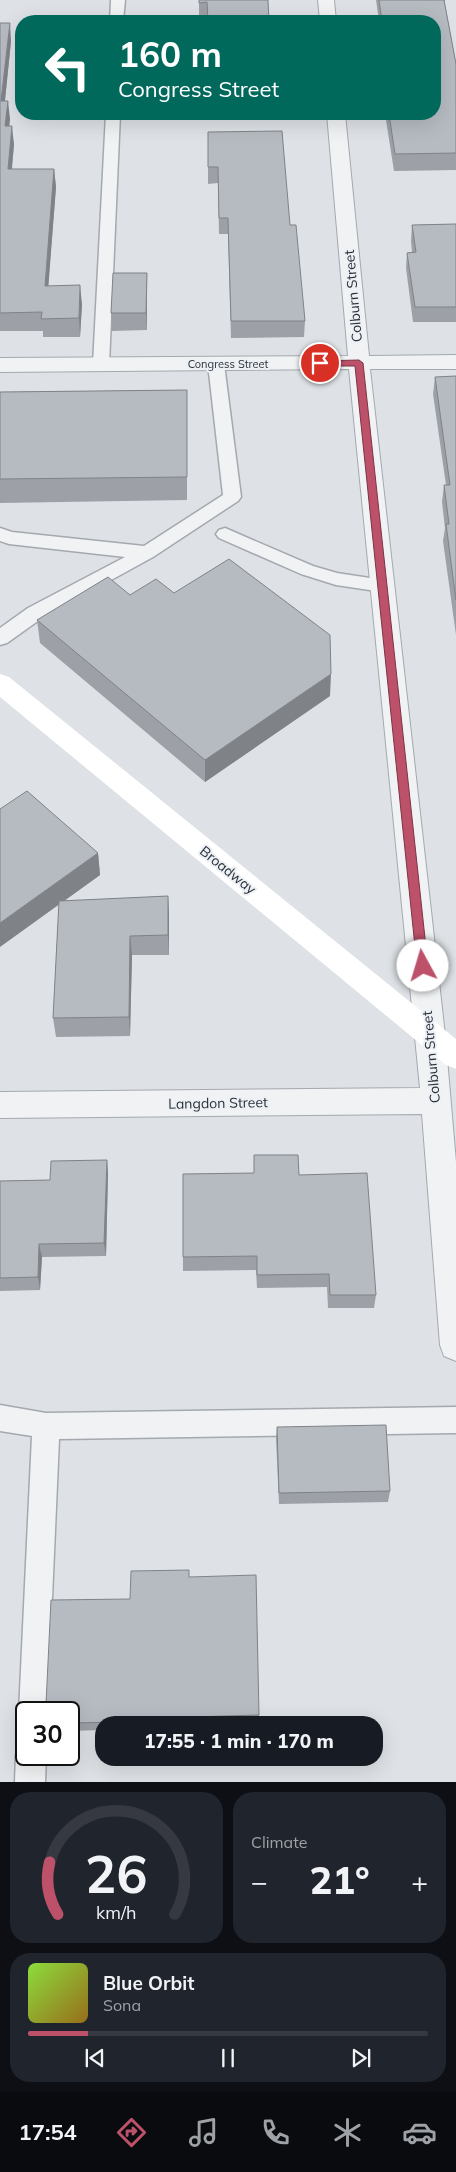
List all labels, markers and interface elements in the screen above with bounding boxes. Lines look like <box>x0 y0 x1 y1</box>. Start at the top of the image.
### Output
text: 160 m <box>118 32 222 76</box>
icon: left <box>35 35 100 100</box>
text: Congress Street <box>118 75 279 103</box>
street label: Colburn Street <box>340 249 366 343</box>
pin <box>299 342 341 384</box>
icon: arrive <box>306 349 334 377</box>
street label: Congress Street <box>188 357 268 371</box>
street label: Broadway <box>196 842 260 898</box>
position arrow <box>396 939 448 991</box>
street label: Colburn Street <box>418 1010 444 1104</box>
street label: Langdon Street <box>168 1093 268 1113</box>
speed limit sign: 30 <box>15 1701 80 1766</box>
text: 17:55 · 1 min · 170 m <box>144 1729 334 1753</box>
text: Climate <box>251 1832 307 1852</box>
text: 26 <box>85 1841 148 1906</box>
text: 21° <box>309 1856 370 1904</box>
text: − <box>251 1864 268 1899</box>
text: + <box>411 1864 428 1899</box>
text: km/h <box>96 1901 137 1923</box>
text: Blue Orbit <box>103 1971 194 1995</box>
text: Sona <box>103 1995 141 2015</box>
icon: previous <box>81 2044 109 2072</box>
icon: pause <box>214 2044 242 2072</box>
icon: next <box>347 2044 375 2072</box>
icon: directions <box>114 2115 149 2150</box>
icon: music <box>186 2115 221 2150</box>
icon: phone <box>258 2115 293 2150</box>
icon: climate <box>330 2115 365 2150</box>
icon: car <box>402 2115 437 2150</box>
text: 17:54 <box>19 2118 77 2146</box>

